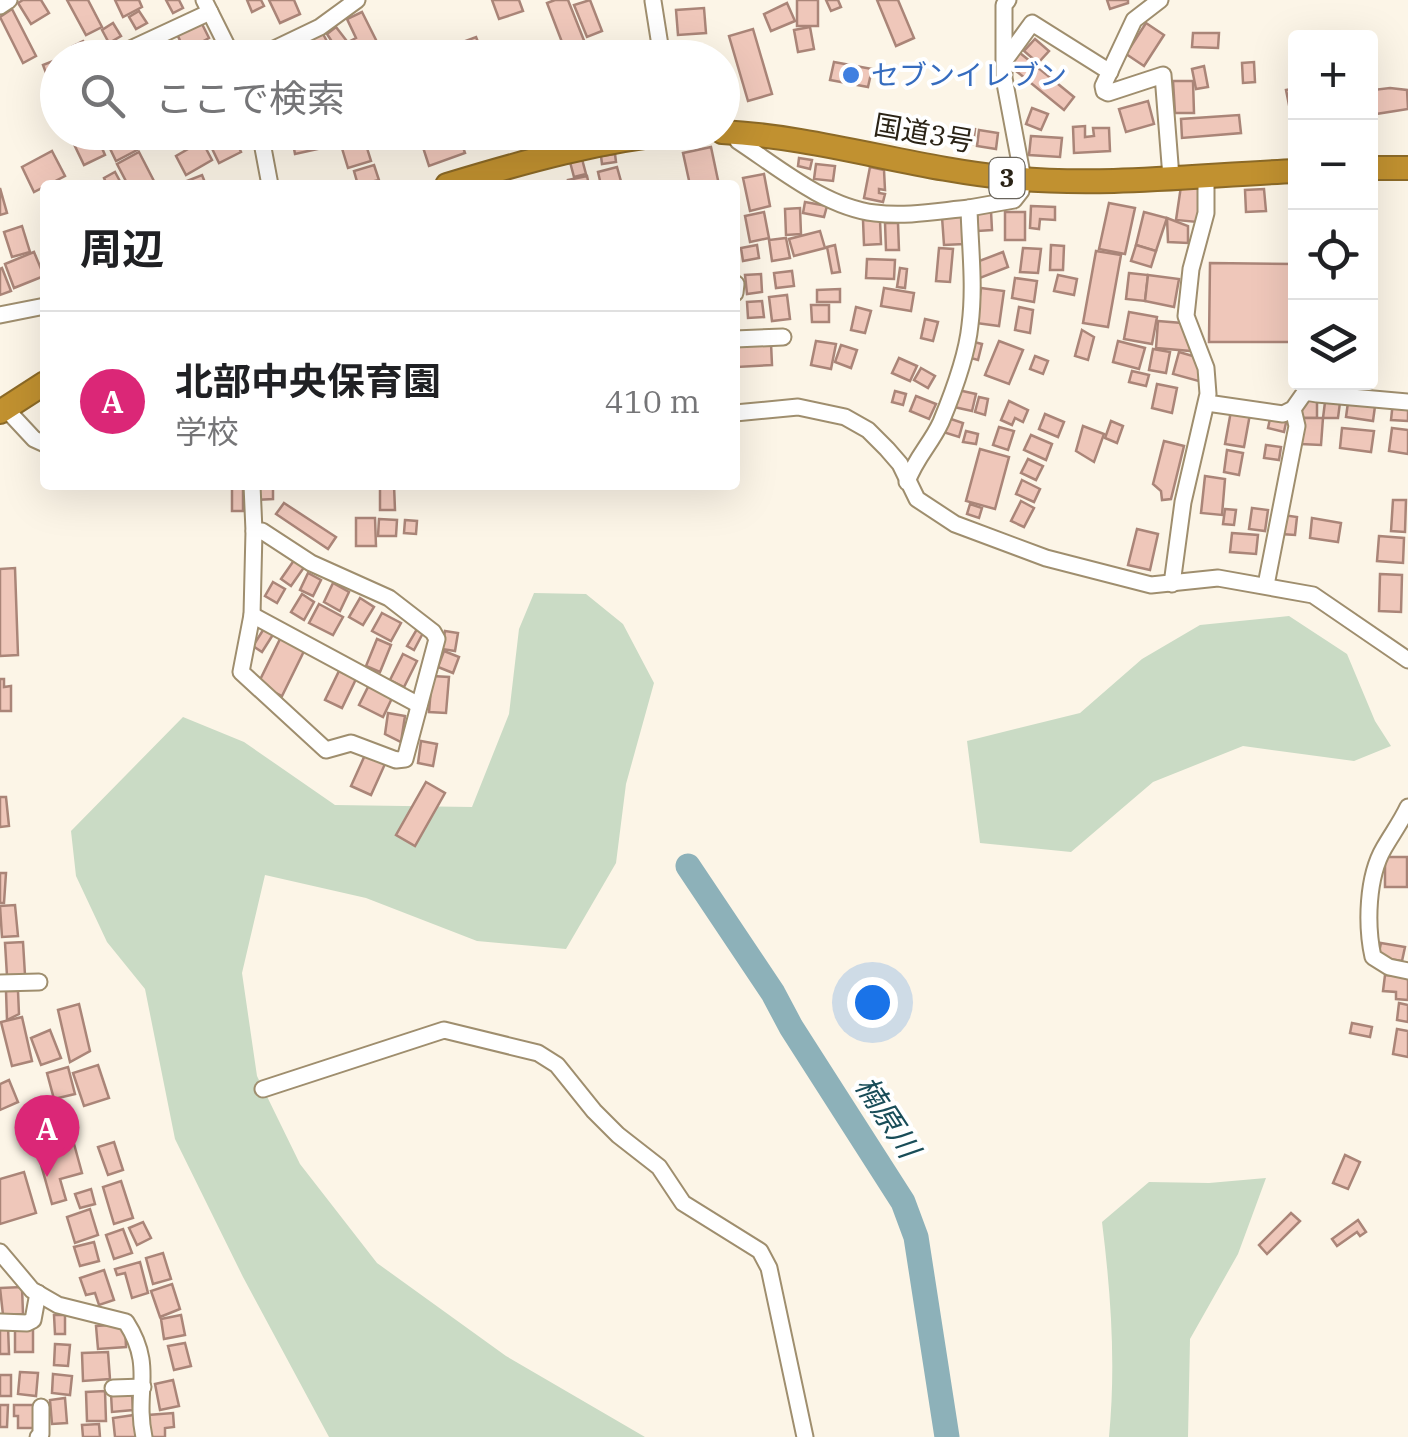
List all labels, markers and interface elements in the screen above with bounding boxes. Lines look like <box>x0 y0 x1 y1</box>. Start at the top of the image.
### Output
map controls <box>1288 30 1378 390</box>
button: + <box>1288 30 1378 120</box>
search box <box>40 40 740 150</box>
place label: セブンイレブン <box>871 56 1067 93</box>
marker: セブンイレブン <box>840 64 862 86</box>
icon: search <box>75 68 130 123</box>
text: ここで検索 <box>155 73 345 122</box>
street label: 国道3号 <box>871 106 977 159</box>
button: − <box>1288 120 1378 210</box>
road number: 3 <box>990 158 1024 198</box>
button: locate <box>1288 210 1378 300</box>
text: 周辺 <box>80 221 164 276</box>
button: layers <box>1288 300 1378 390</box>
text: 北部中央保育園 <box>175 356 441 405</box>
text: A <box>101 380 124 422</box>
text: 410 m <box>604 380 700 422</box>
text: 学校 <box>175 410 239 452</box>
your location <box>847 977 898 1028</box>
water label: 楠原川 <box>847 1068 931 1167</box>
pin: A <box>15 1094 80 1177</box>

